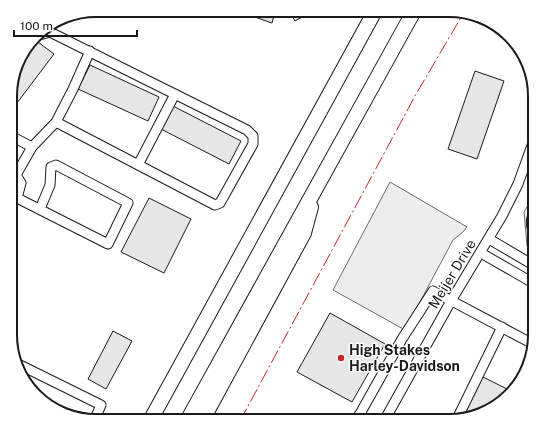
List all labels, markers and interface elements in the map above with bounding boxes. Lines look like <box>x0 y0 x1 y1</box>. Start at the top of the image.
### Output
scale bar <box>14 12 137 38</box>
text: 100 m <box>20 19 53 33</box>
street label: Meijer Drive <box>425 237 479 311</box>
place label: High Stakes Harley-Davidson <box>349 342 460 374</box>
marker: High Stakes Harley-Davidson <box>336 353 346 363</box>

